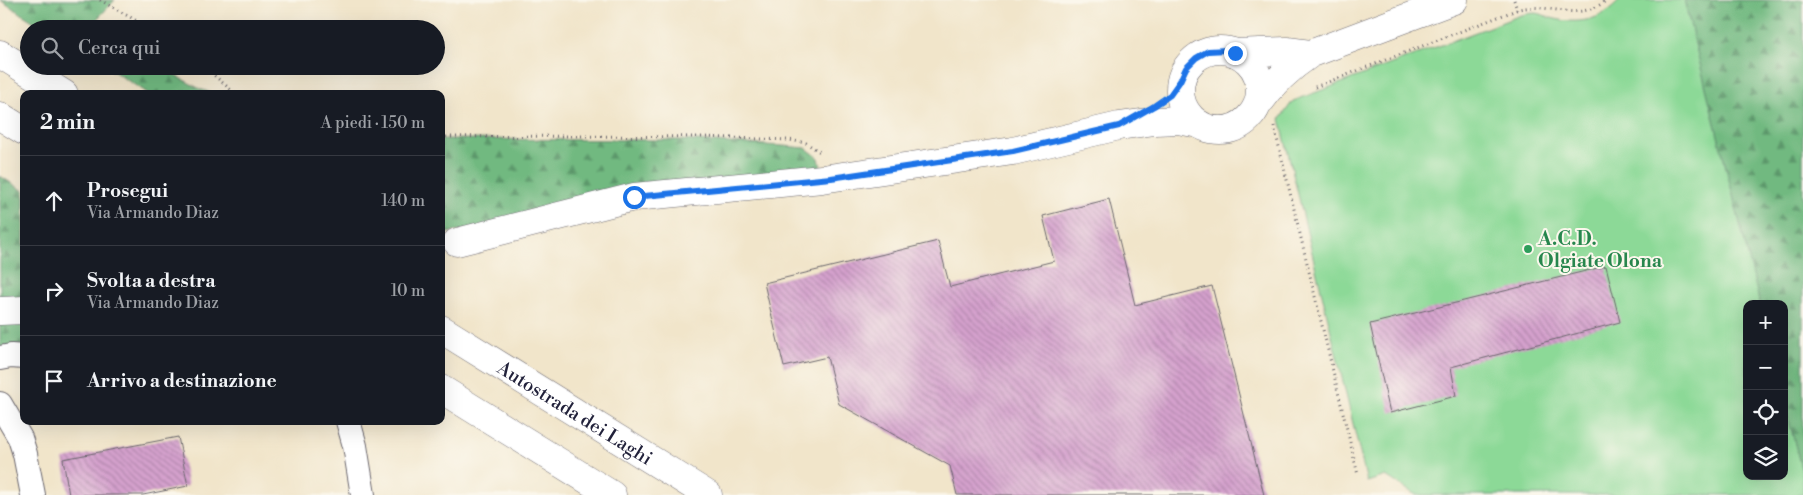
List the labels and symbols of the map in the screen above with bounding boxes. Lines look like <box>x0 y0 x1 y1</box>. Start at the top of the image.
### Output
route end <box>1224 42 1247 65</box>
route start <box>623 186 646 209</box>
place label: A.C.D. Olgiate Olona <box>1537 227 1663 273</box>
marker: A.C.D. Olgiate Olona <box>1522 243 1534 255</box>
street label: Autostrada dei Laghi <box>492 355 657 471</box>

